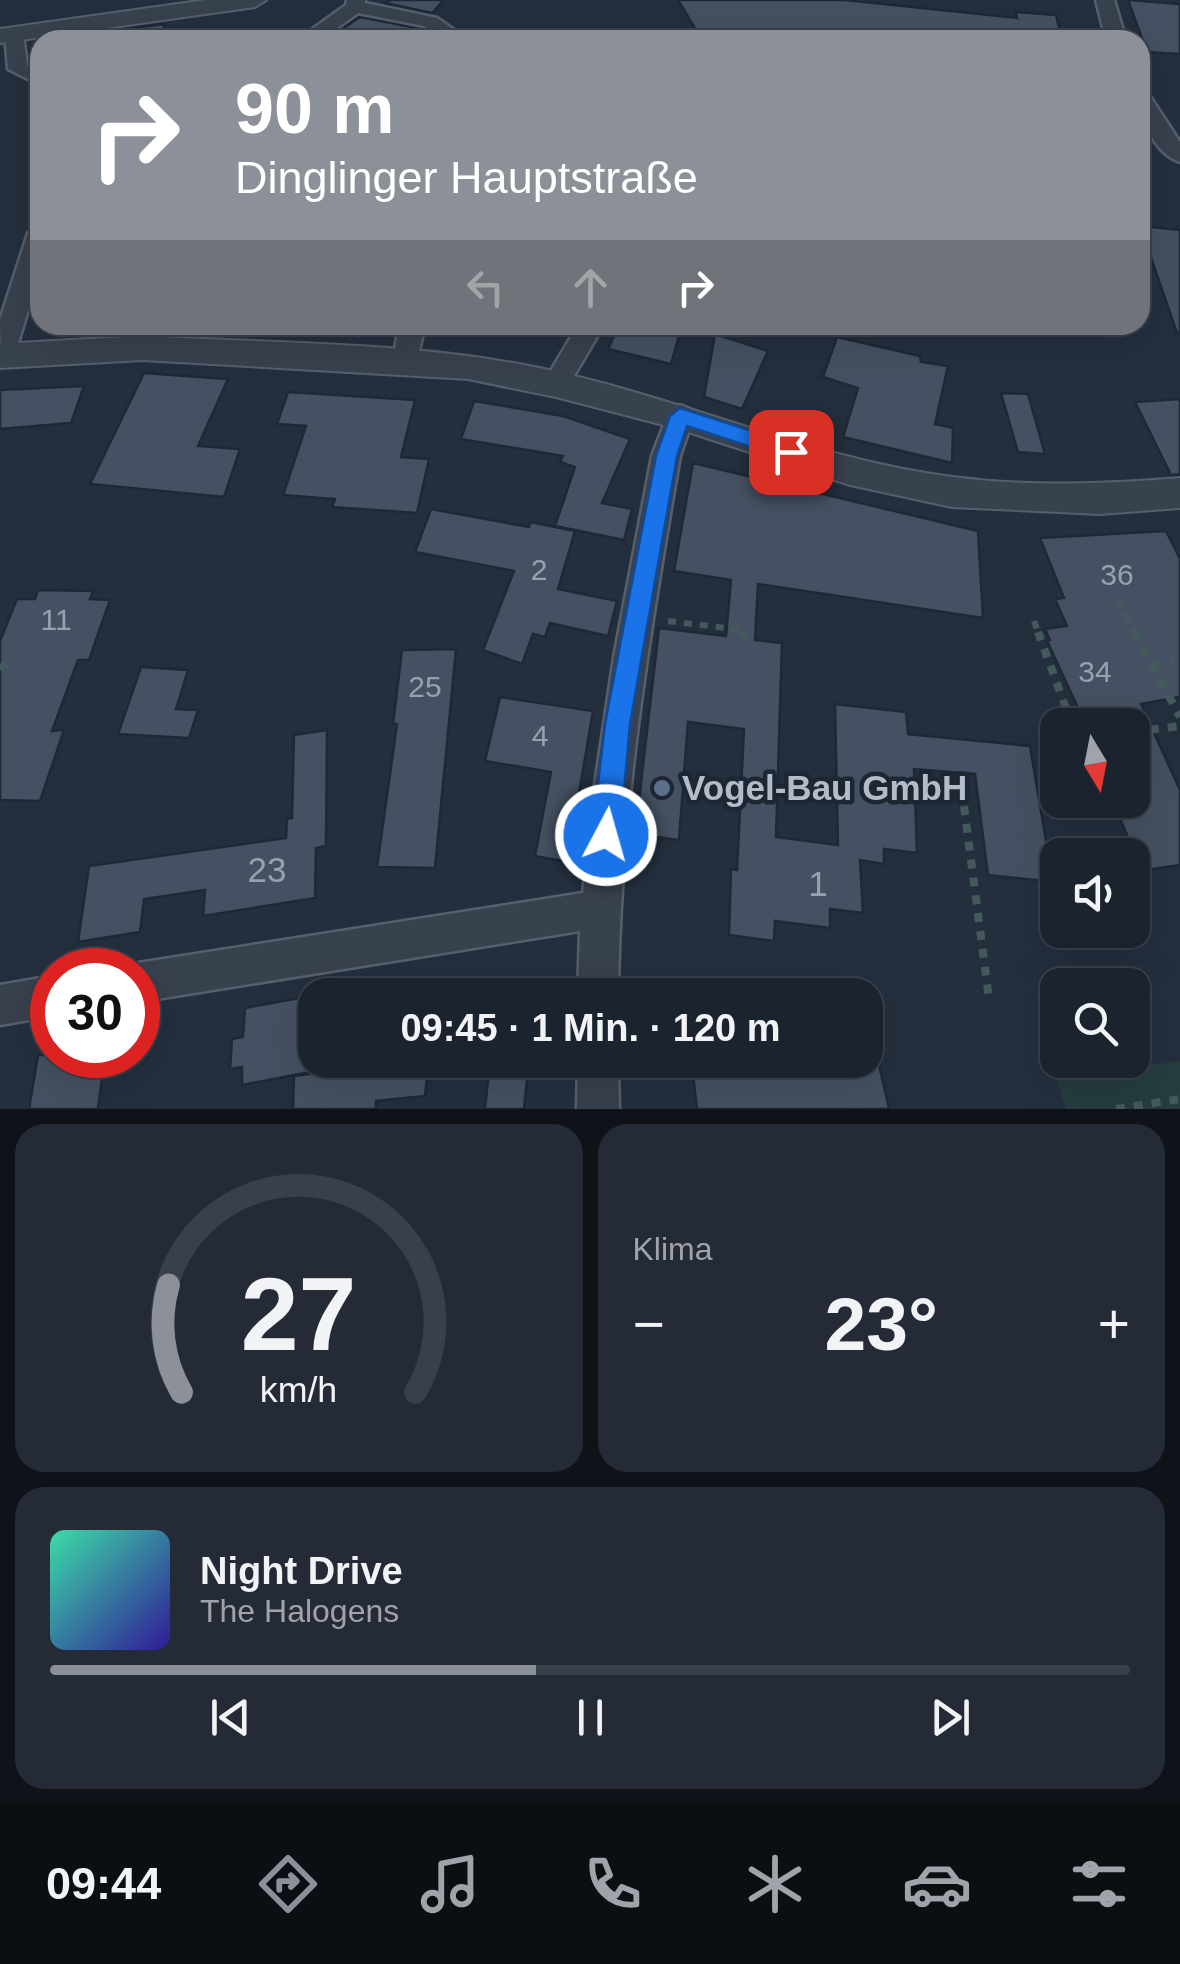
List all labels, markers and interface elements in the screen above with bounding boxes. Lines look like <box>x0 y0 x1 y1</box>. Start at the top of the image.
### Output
icon: right <box>70 70 200 200</box>
text: 90 m <box>235 70 395 148</box>
text: Dinglinger Hauptstraße <box>235 152 698 203</box>
icon: left <box>458 260 513 315</box>
icon: ahead <box>563 260 618 315</box>
icon: right <box>668 260 723 315</box>
pin <box>749 410 834 495</box>
icon: arrive <box>764 425 819 480</box>
house number: 2 <box>531 553 547 586</box>
house number: 36 <box>1100 558 1134 591</box>
house number: 11 <box>40 603 72 636</box>
house number: 34 <box>1078 655 1112 688</box>
house number: 25 <box>408 670 442 703</box>
north arrow <box>1040 708 1150 818</box>
map controls <box>1040 708 1150 1078</box>
house number: 4 <box>532 719 548 752</box>
place label: Vogel-Bau GmbH <box>682 768 967 807</box>
marker: Vogel-Bau GmbH <box>651 777 673 799</box>
position arrow <box>554 783 658 887</box>
button: sound <box>1040 838 1150 948</box>
house number: 23 <box>248 850 286 889</box>
house number: 1 <box>808 864 828 903</box>
speed limit sign: 30 <box>30 948 160 1078</box>
button: search <box>1040 968 1150 1078</box>
text: 09:45 · 1 Min. · 120 m <box>400 1007 781 1049</box>
text: Klima <box>633 1231 713 1267</box>
text: 27 <box>241 1256 357 1372</box>
text: 23° <box>825 1282 938 1366</box>
text: − <box>633 1293 665 1355</box>
text: + <box>1098 1293 1130 1355</box>
text: km/h <box>260 1370 337 1410</box>
text: Night Drive <box>200 1550 403 1592</box>
text: The Halogens <box>200 1593 399 1629</box>
icon: previous <box>203 1690 258 1745</box>
icon: pause <box>563 1690 618 1745</box>
icon: next <box>923 1690 978 1745</box>
icon: directions <box>253 1849 323 1919</box>
icon: music <box>415 1849 485 1919</box>
icon: phone <box>578 1849 648 1919</box>
icon: climate <box>740 1849 810 1919</box>
icon: car <box>902 1849 972 1919</box>
icon: filters <box>1064 1849 1134 1919</box>
text: 09:44 <box>46 1858 161 1909</box>

